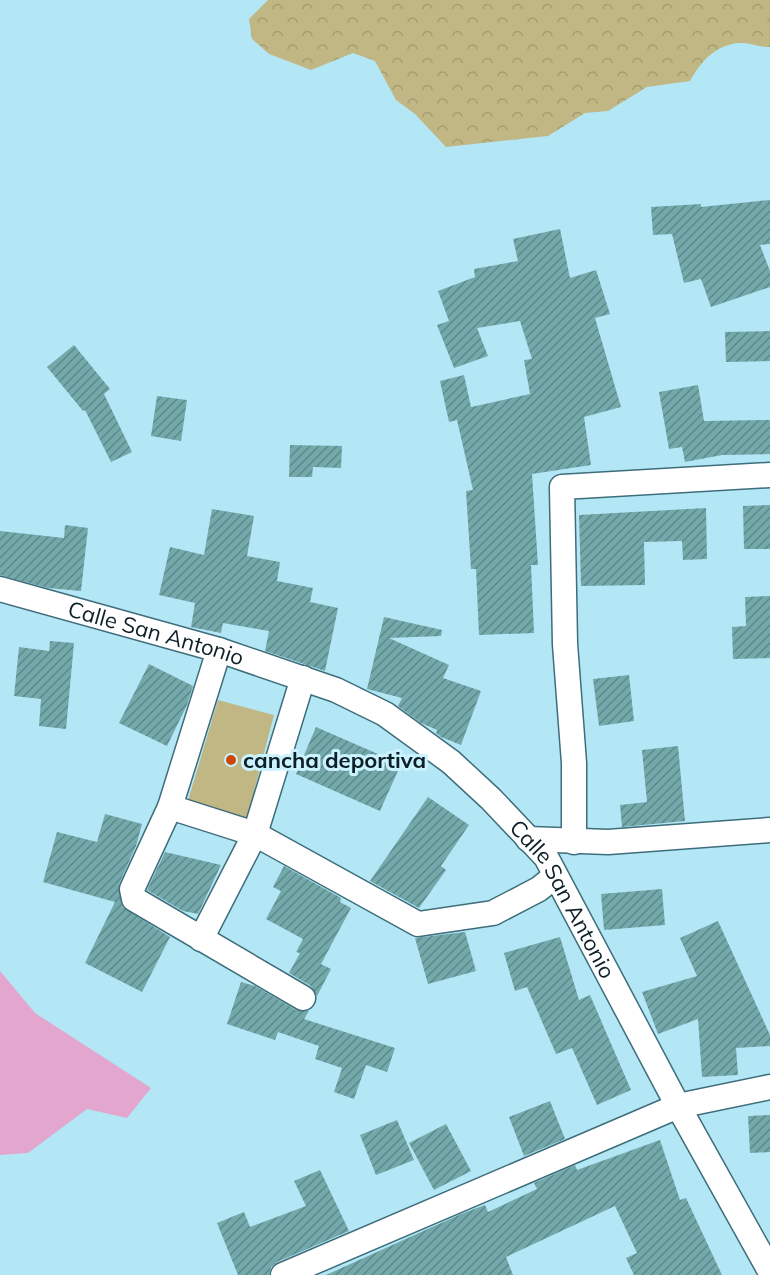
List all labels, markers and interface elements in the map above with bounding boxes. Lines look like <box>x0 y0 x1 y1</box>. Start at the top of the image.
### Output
street label: Calle San Antonio <box>65 595 248 671</box>
place label: cancha deportiva <box>243 746 426 774</box>
marker: cancha deportiva <box>224 753 238 767</box>
street label: Calle San Antonio <box>504 814 622 983</box>

